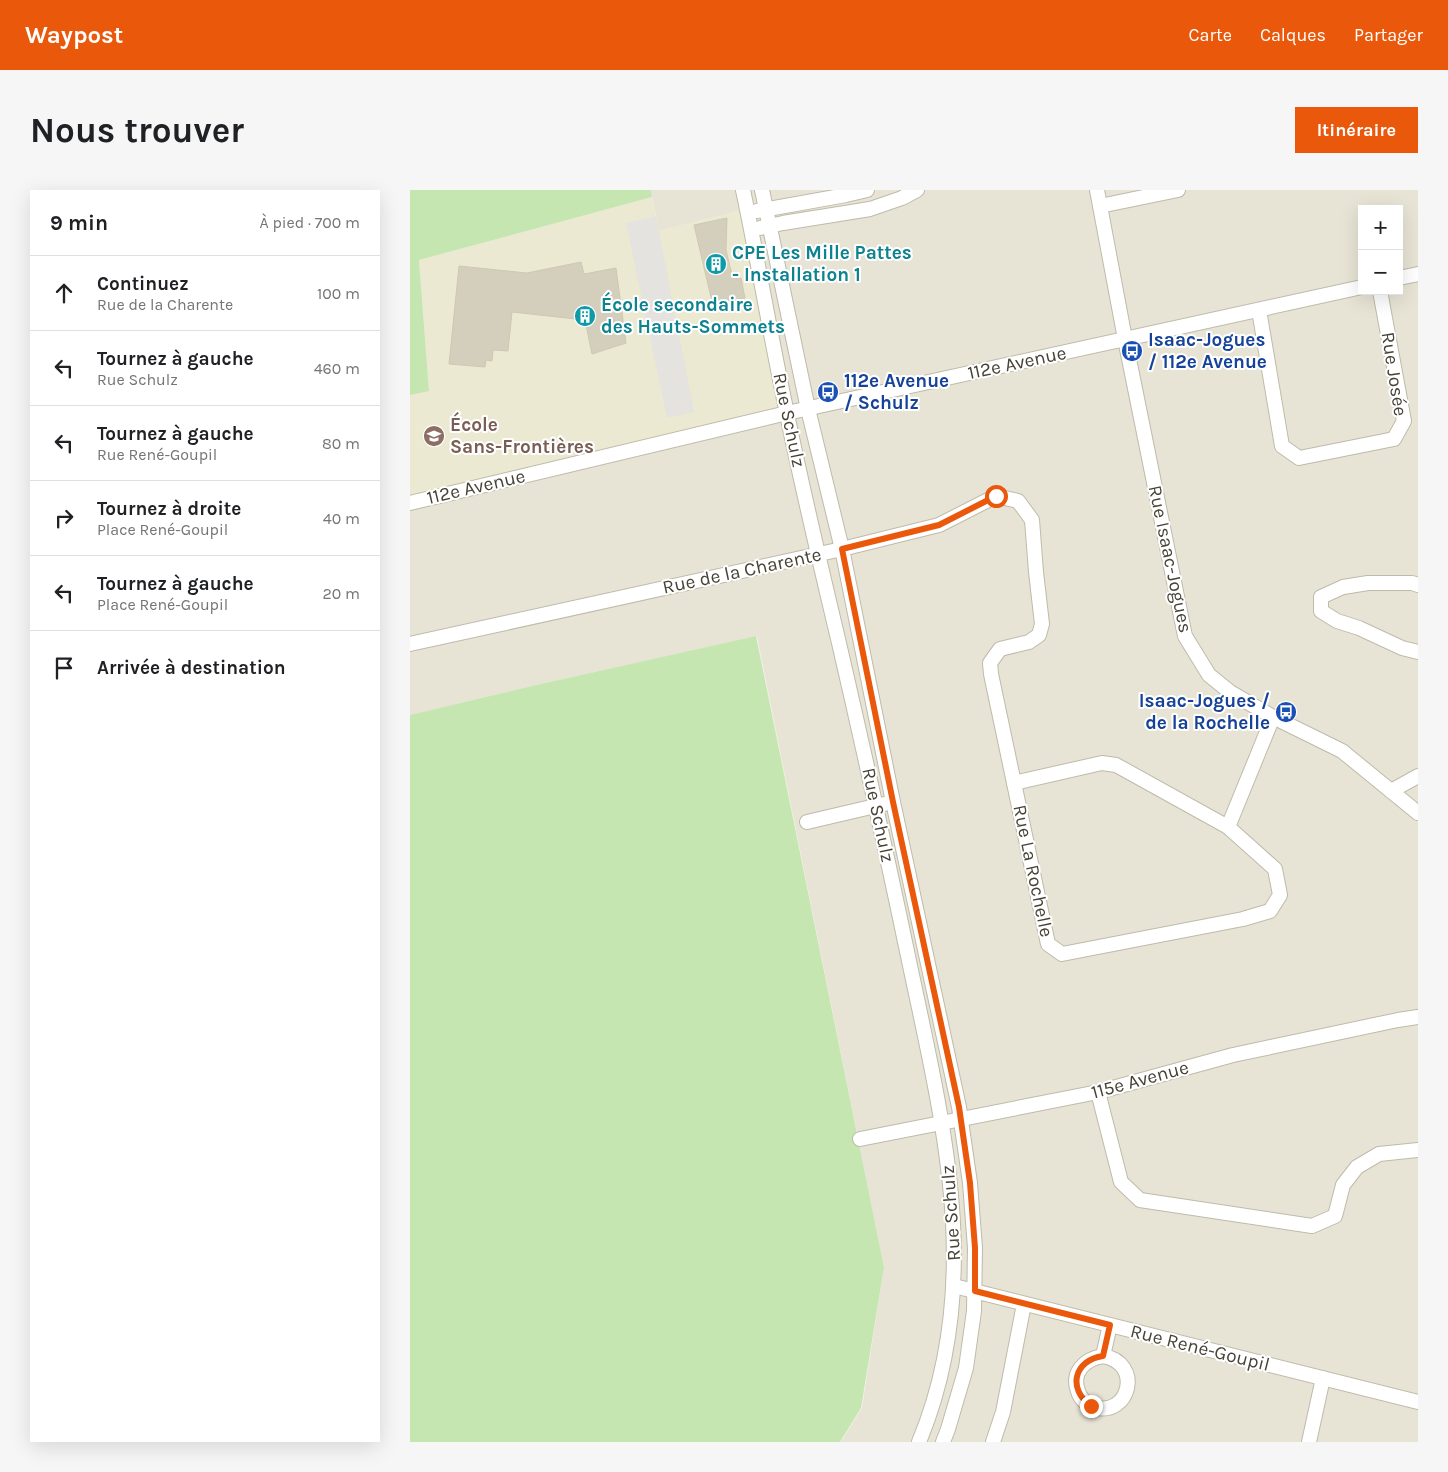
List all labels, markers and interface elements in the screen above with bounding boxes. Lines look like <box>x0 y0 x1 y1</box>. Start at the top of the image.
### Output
text: Waypost <box>25 21 123 49</box>
text: Carte <box>1188 24 1232 46</box>
text: Calques <box>1260 24 1326 46</box>
text: Partager <box>1354 24 1423 46</box>
button: Itinéraire <box>1295 107 1418 153</box>
text: Nous trouver <box>30 110 244 151</box>
map controls <box>1358 205 1403 295</box>
button: + <box>1358 205 1403 250</box>
text: 9 min <box>50 211 108 235</box>
text: À pied · 700 m <box>259 213 360 232</box>
place label: CPE Les Mille Pattes - Installation 1 <box>732 242 912 286</box>
button: − <box>1358 250 1403 295</box>
building icon: CPE Les Mille Pattes - Installation 1 <box>704 252 728 276</box>
text: Continuez <box>97 273 189 295</box>
icon: ahead <box>50 279 78 307</box>
text: 100 m <box>317 284 360 303</box>
place label: École secondaire des Hauts-Sommets <box>601 291 785 338</box>
text: Rue de la Charente <box>97 295 233 314</box>
building icon: École secondaire des Hauts-Sommets <box>573 304 597 328</box>
place label: Isaac-Jogues / 112e Avenue <box>1148 329 1267 373</box>
street label: Rue Josée <box>1376 330 1412 418</box>
bus stop icon: Isaac-Jogues / 112e Avenue <box>1120 339 1144 363</box>
street label: 112e Avenue <box>966 342 1068 384</box>
text: Tournez à gauche <box>97 348 254 370</box>
icon: left <box>50 354 78 382</box>
text: 460 m <box>314 359 360 378</box>
text: Rue Schulz <box>97 370 178 389</box>
place label: 112e Avenue / Schulz <box>844 370 949 414</box>
street label: Rue Schulz <box>768 371 810 469</box>
bus stop icon: 112e Avenue / Schulz <box>816 380 840 404</box>
place label: École Sans-Frontières <box>450 411 594 458</box>
text: Tournez à gauche <box>97 423 254 445</box>
school or university icon: École Sans-Frontières <box>422 424 446 448</box>
icon: left <box>50 429 78 457</box>
text: 80 m <box>322 434 360 453</box>
text: Rue René-Goupil <box>97 445 217 464</box>
street label: 112e Avenue <box>425 465 527 509</box>
street label: Rue Isaac-Jogues <box>1144 483 1196 635</box>
route start <box>985 485 1008 508</box>
text: Tournez à droite <box>97 498 241 520</box>
icon: right <box>50 504 78 532</box>
text: 40 m <box>323 509 360 528</box>
text: Place René-Goupil <box>97 520 228 539</box>
street label: Rue de la Charente <box>661 543 823 599</box>
text: Tournez à gauche <box>97 573 254 595</box>
icon: left <box>50 579 78 607</box>
text: 20 m <box>322 584 360 603</box>
text: Place René-Goupil <box>97 595 228 614</box>
icon: arrive <box>50 654 78 682</box>
text: Arrivée à destination <box>97 657 286 679</box>
place label: Isaac-Jogues / de la Rochelle <box>1139 690 1270 734</box>
bus stop icon: Isaac-Jogues / de la Rochelle <box>1274 700 1298 724</box>
street label: Rue Schulz <box>857 766 899 864</box>
street label: Rue La Rochelle <box>1008 803 1058 939</box>
street label: 115e Avenue <box>1089 1056 1191 1104</box>
street label: Rue Schulz <box>937 1164 965 1262</box>
street label: Rue René-Goupil <box>1128 1320 1272 1376</box>
route end <box>1080 1395 1103 1418</box>

